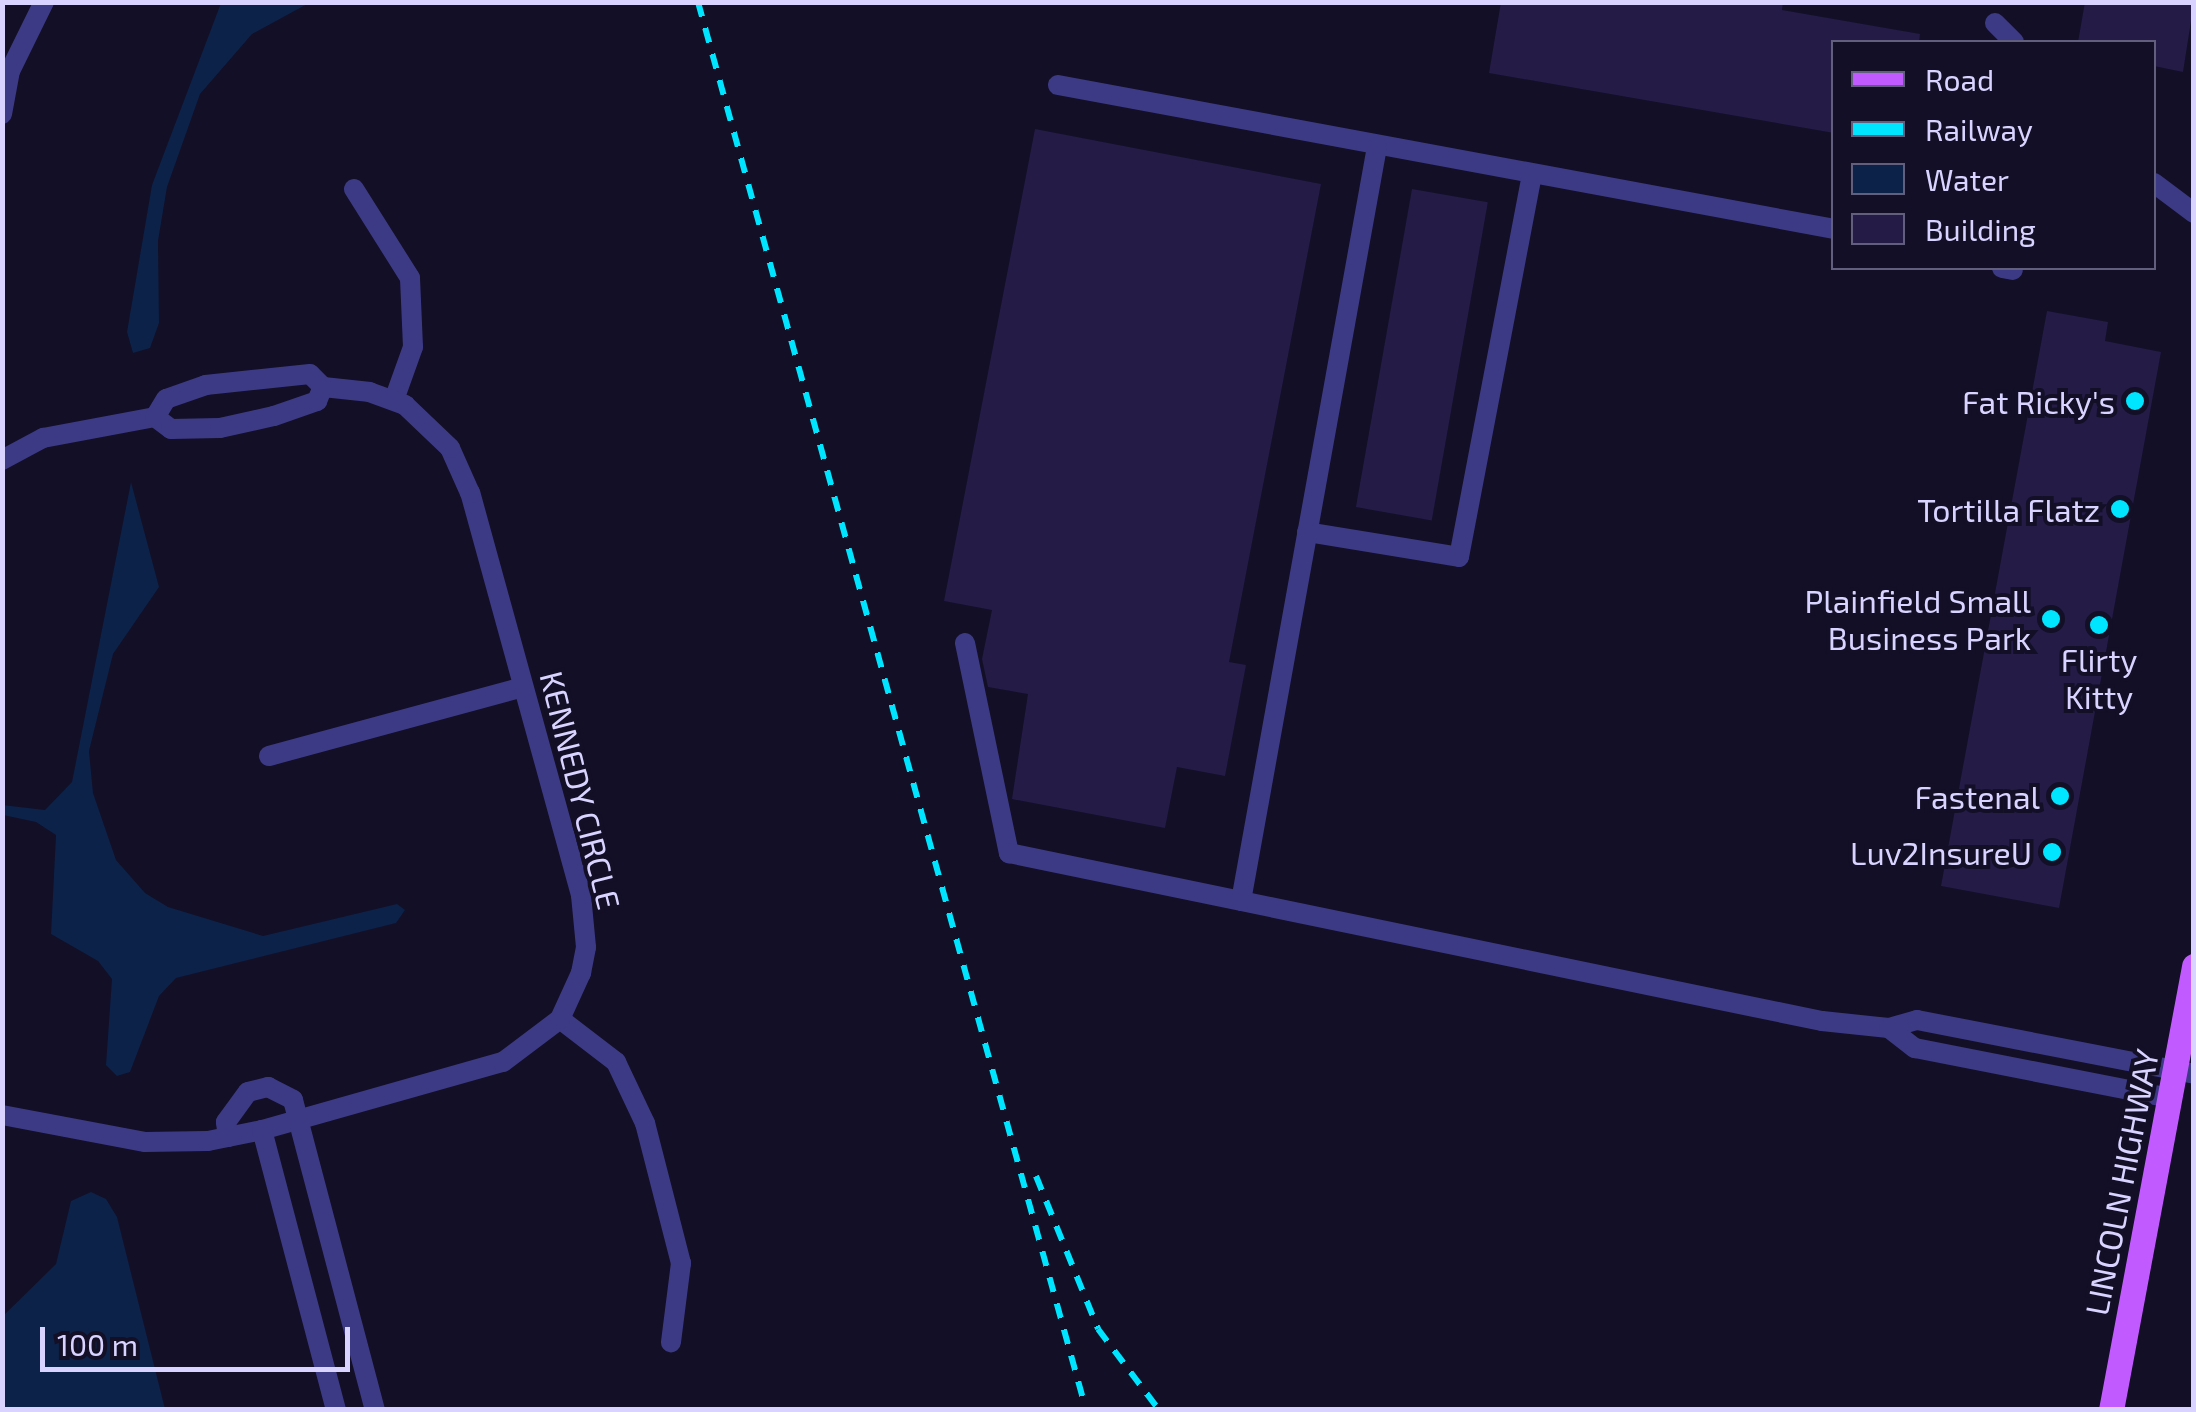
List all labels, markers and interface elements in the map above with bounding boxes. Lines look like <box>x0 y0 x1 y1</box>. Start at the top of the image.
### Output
legend <box>1831 40 2156 270</box>
text: Road <box>1925 61 1994 97</box>
text: Railway <box>1925 111 2033 147</box>
text: Water <box>1925 161 2009 197</box>
text: Building <box>1925 211 2036 247</box>
place label: Fat Ricky's <box>1962 382 2115 420</box>
marker: Fat Ricky's <box>2124 390 2146 412</box>
place label: Tortilla Flatz <box>1917 490 2100 528</box>
marker: Tortilla Flatz <box>2109 498 2131 520</box>
place label: Plainfield Small Business Park <box>1804 582 2031 657</box>
marker: Plainfield Small Business Park <box>2040 608 2062 630</box>
marker: Flirty Kitty <box>2088 614 2110 636</box>
place label: Flirty Kitty <box>2061 641 2137 716</box>
street label: KENNEDY CIRCLE <box>533 667 629 913</box>
place label: Fastenal <box>1915 777 2040 815</box>
marker: Fastenal <box>2049 785 2071 807</box>
place label: Luv2InsureU <box>1850 833 2032 871</box>
marker: Luv2InsureU <box>2041 841 2063 863</box>
street label: LINCOLN HIGHWAY <box>2076 1046 2166 1318</box>
scale bar <box>45 1307 355 1369</box>
text: 100 m <box>57 1326 138 1362</box>

